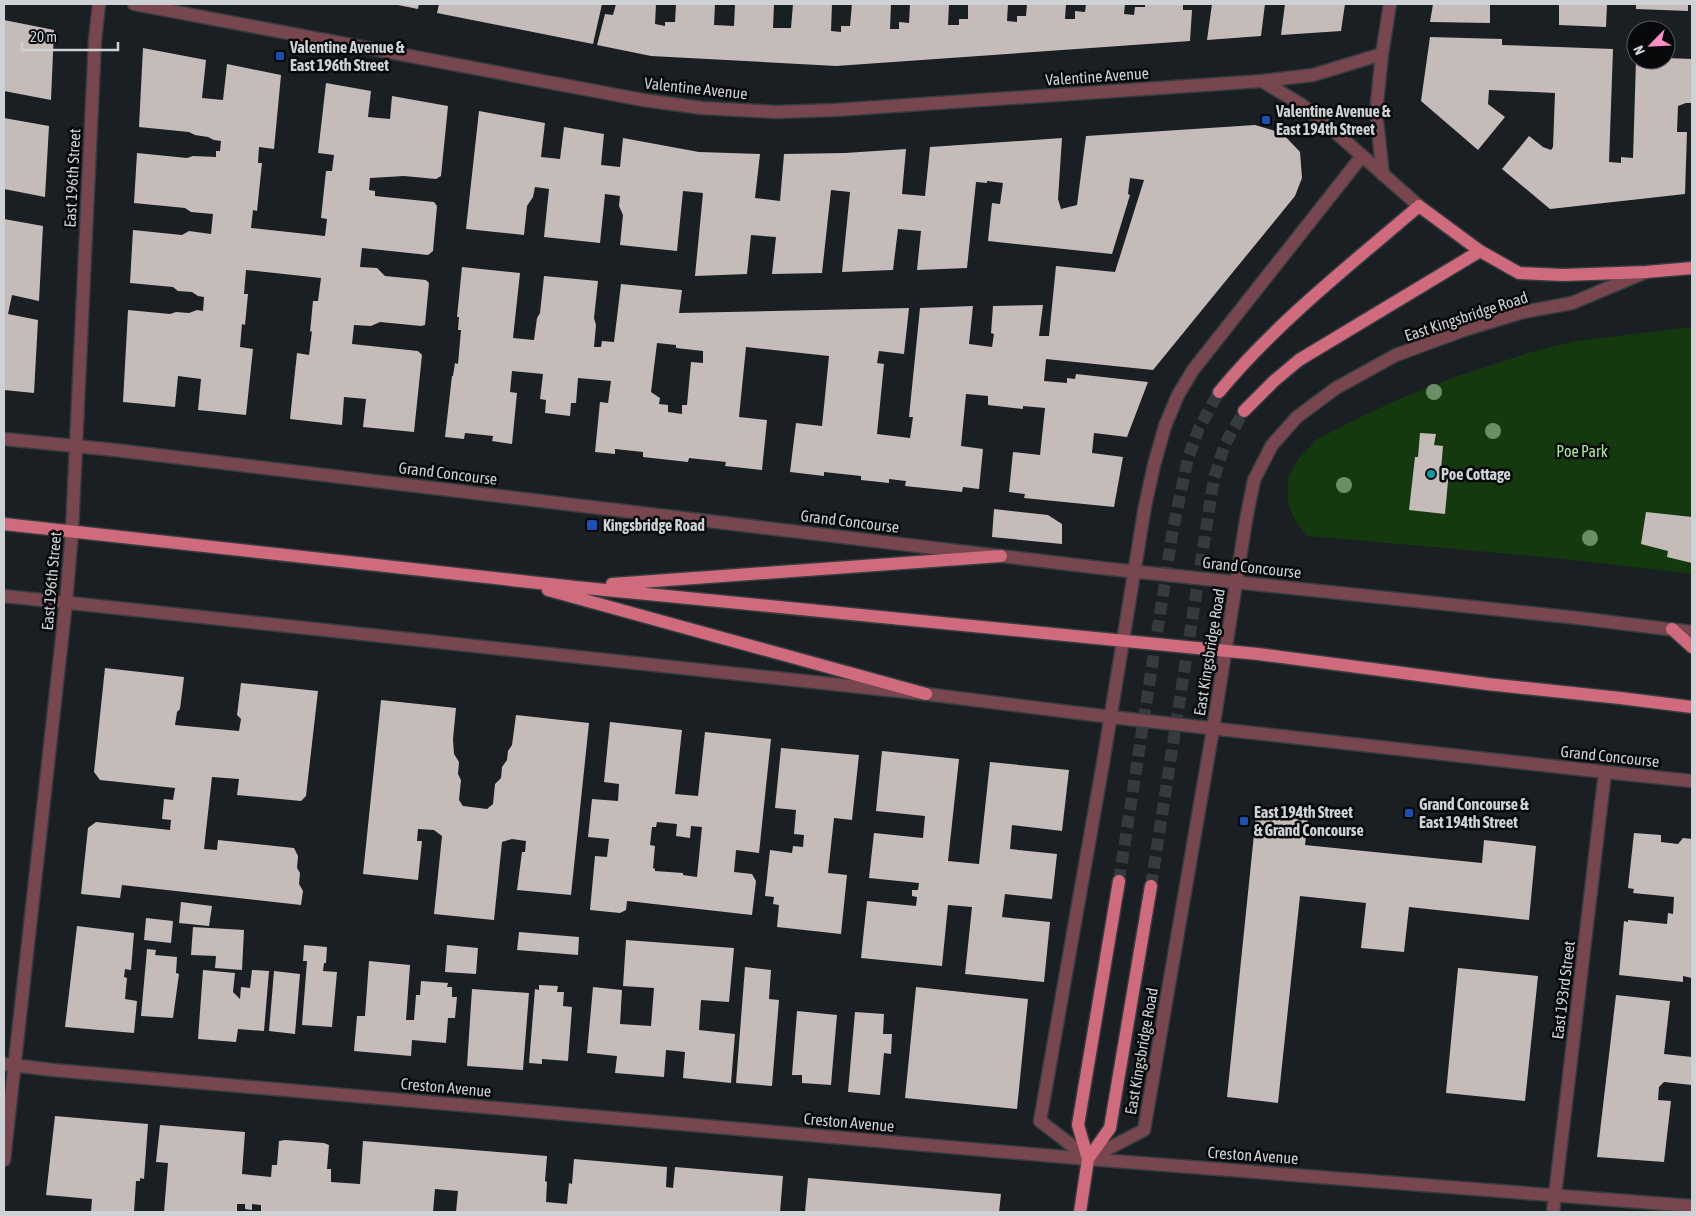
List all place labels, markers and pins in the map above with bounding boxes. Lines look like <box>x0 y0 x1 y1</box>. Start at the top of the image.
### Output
place label: Valentine Avenue & East 196th Street <box>289 38 405 74</box>
marker: Valentine Avenue & East 196th Street <box>274 50 286 62</box>
place label: Valentine Avenue & East 194th Street <box>1275 102 1391 138</box>
marker: Valentine Avenue & East 194th Street <box>1260 114 1272 126</box>
place label: Poe Cottage <box>1441 465 1511 483</box>
marker: Poe Cottage <box>1425 468 1437 480</box>
place label: Kingsbridge Road <box>603 516 705 534</box>
marker: Kingsbridge Road <box>585 518 599 532</box>
place label: Grand Concourse & East 194th Street <box>1419 795 1529 831</box>
place label: East 194th Street & Grand Concourse <box>1254 803 1364 839</box>
marker: Grand Concourse & East 194th Street <box>1403 807 1415 819</box>
marker: East 194th Street & Grand Concourse <box>1238 815 1250 827</box>

